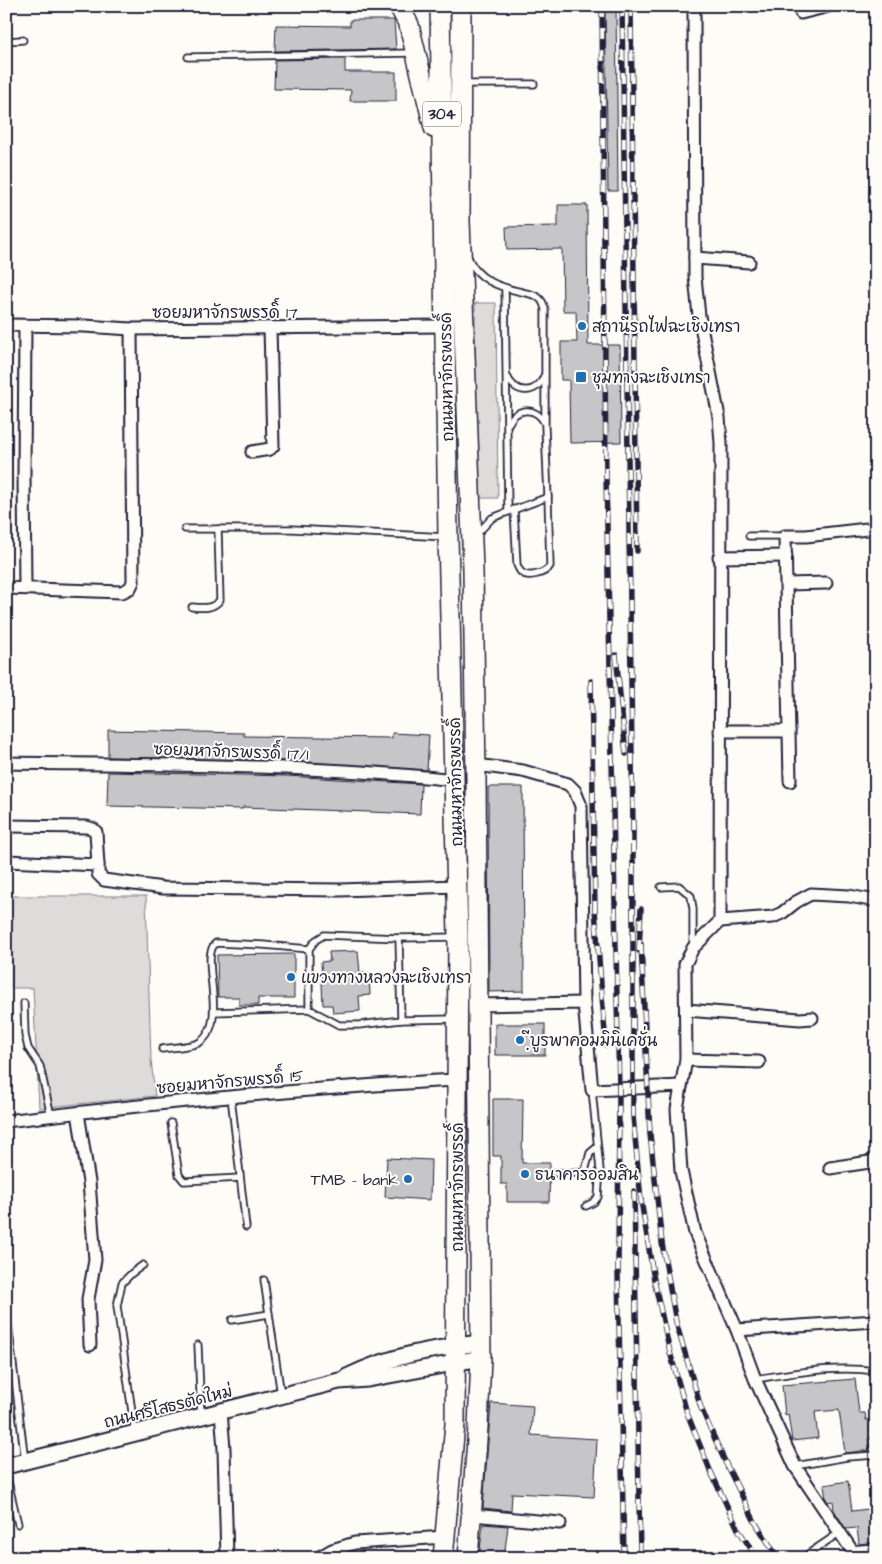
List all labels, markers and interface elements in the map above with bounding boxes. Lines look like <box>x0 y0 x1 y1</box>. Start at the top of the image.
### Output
road number: 304 <box>423 102 461 126</box>
street label: ซอยมหาจักรพรรดิ์ 17 <box>152 297 298 324</box>
street label: ถนนมหาจักรพรรดิ์ <box>430 312 459 442</box>
place label: สถานีรถไฟฉะเชิงเทรา <box>592 315 740 338</box>
marker: สถานีรถไฟฉะเชิงเทรา <box>576 320 588 332</box>
place label: ชุมทางฉะเชิงเทรา <box>592 367 711 390</box>
marker: ชุมทางฉะเชิงเทรา <box>574 370 588 384</box>
street label: ถนนมหาจักรพรรดิ์ <box>439 717 468 847</box>
street label: ซอยมหาจักรพรรดิ์ 17/1 <box>153 733 309 766</box>
place label: แขวงทางหลวงฉะเชิงเทรา <box>301 967 471 989</box>
marker: แขวงทางหลวงฉะเชิงเทรา <box>285 971 297 983</box>
place label: ฺีบูรพาคอมมินิเคชั่น <box>521 1026 658 1053</box>
marker: ฺีบูรพาคอมมินิเคชั่น <box>514 1034 526 1046</box>
street label: ซอยมหาจักรพรรดิ์ 15 <box>155 1059 305 1099</box>
street label: ถนนมหาจักรพรรดิ์ <box>442 1122 469 1252</box>
place label: ธนาคารออมสิน <box>535 1164 639 1186</box>
marker: ธนาคารออมสิน <box>519 1168 531 1180</box>
place label: TMB - bank <box>311 1169 398 1191</box>
marker: TMB - bank <box>402 1173 414 1185</box>
street label: ถนนศรีโสธรตัดใหม่ <box>101 1379 235 1434</box>

